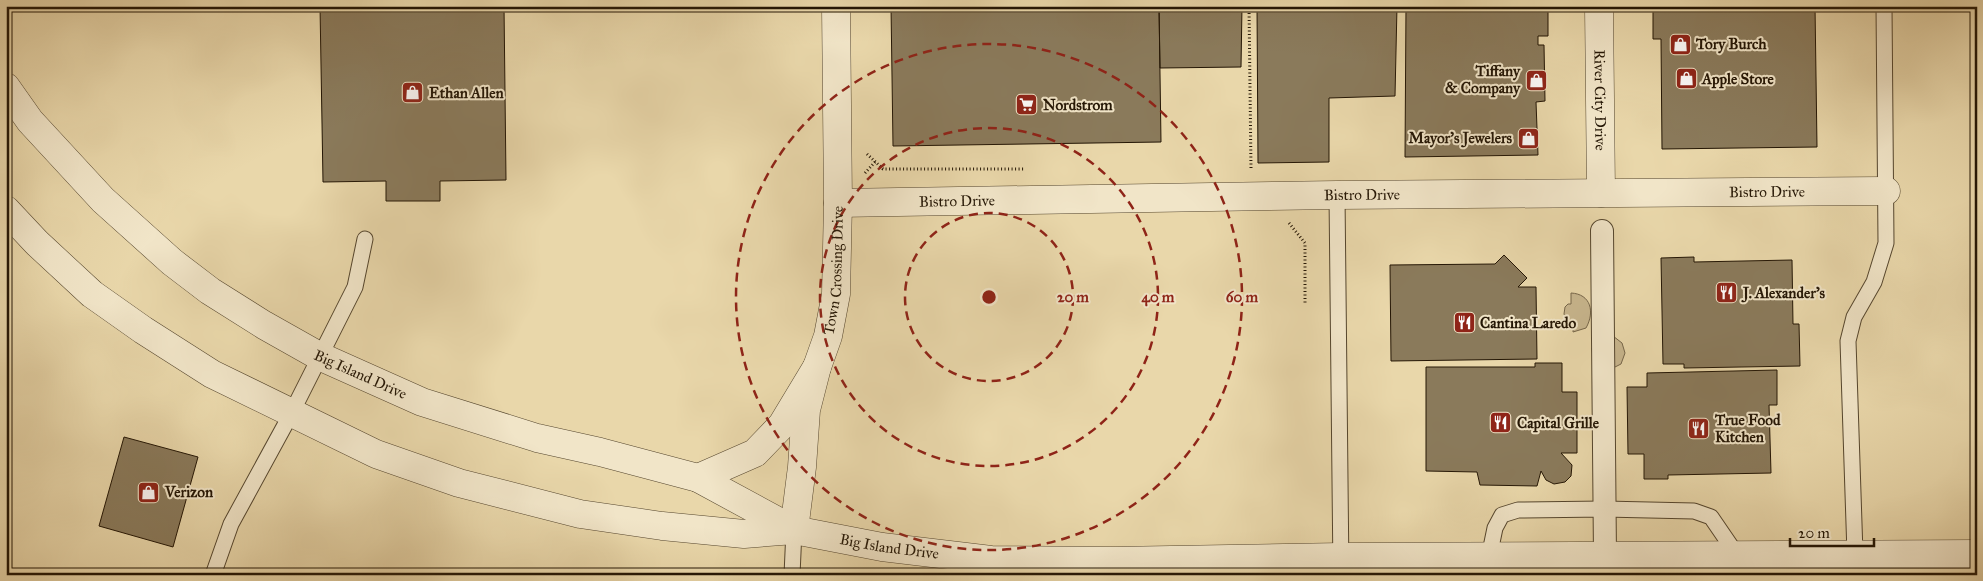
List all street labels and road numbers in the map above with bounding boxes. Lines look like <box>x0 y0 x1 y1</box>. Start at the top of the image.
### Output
street label: River City Drive <box>1590 49 1610 151</box>
street label: Bistro Drive <box>1729 183 1805 201</box>
street label: Bistro Drive <box>1324 186 1400 204</box>
street label: Bistro Drive <box>919 191 995 211</box>
street label: Town Crossing Drive <box>819 206 847 336</box>
street label: Big Island Drive <box>311 346 410 403</box>
street label: Big Island Drive <box>838 530 940 563</box>

